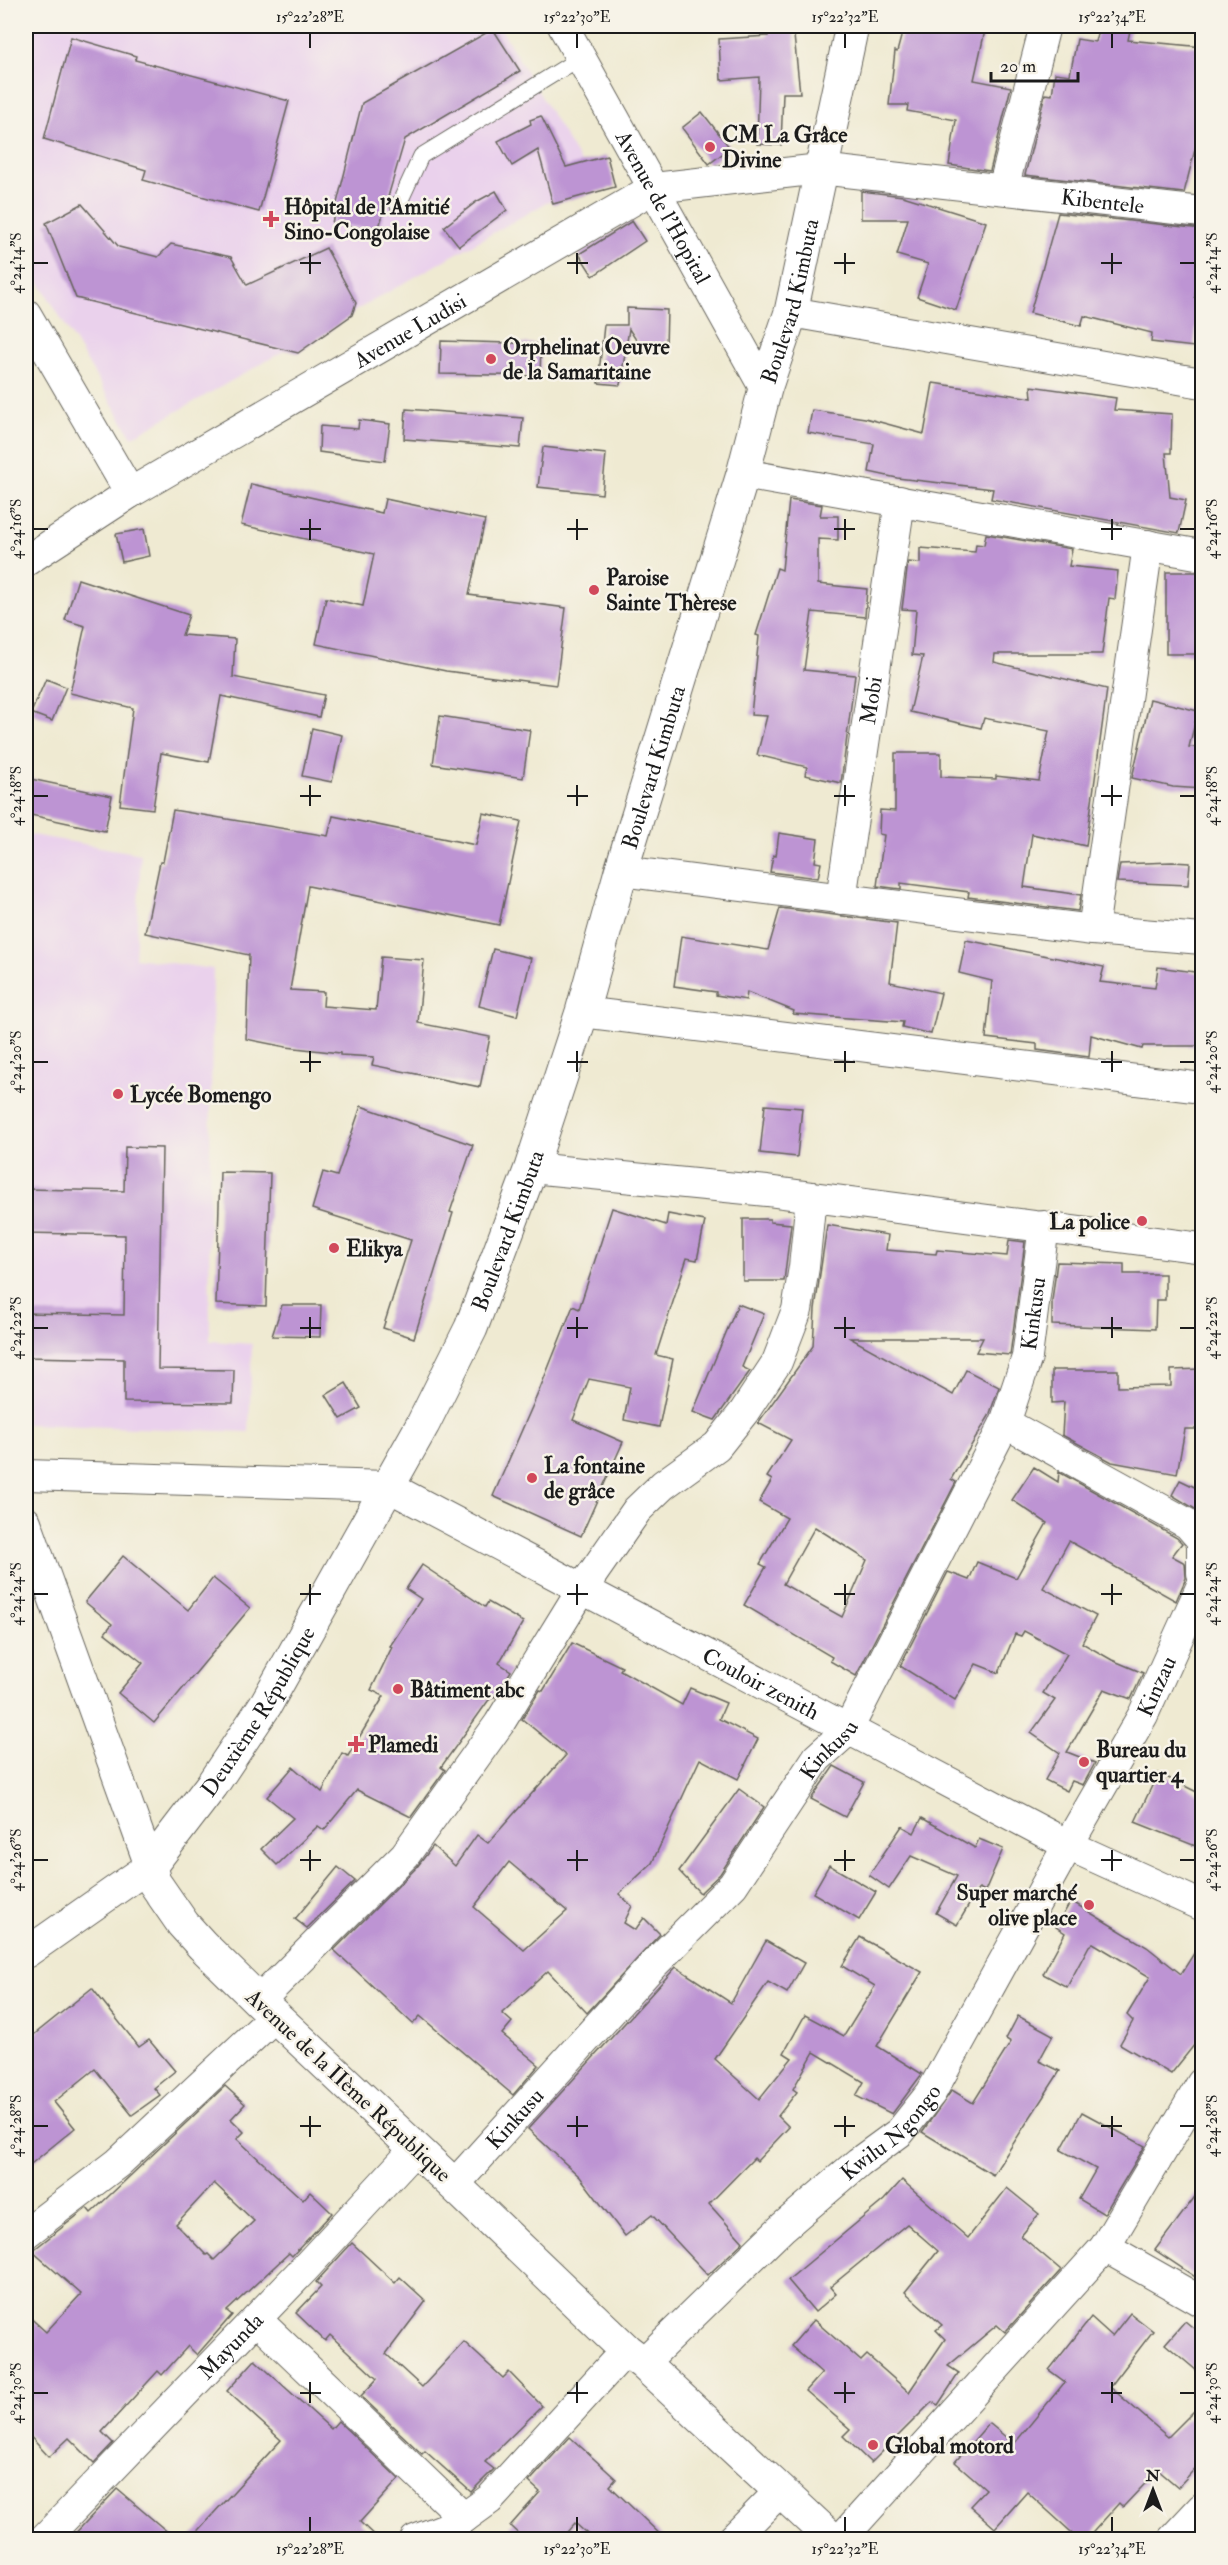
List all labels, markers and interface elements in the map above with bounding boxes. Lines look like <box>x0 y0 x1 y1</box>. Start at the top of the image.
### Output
text: 15°22'28"E <box>276 8 344 27</box>
text: 15°22'30"E <box>543 8 611 27</box>
text: 15°22'32"E <box>812 8 879 27</box>
text: 15°22'34"E <box>1078 8 1146 27</box>
scale bar <box>991 45 1078 83</box>
text: 20 m <box>1000 55 1036 78</box>
place label: CM La Grâce Divine <box>722 121 848 174</box>
street label: Avenue de l'Hopital <box>608 125 717 289</box>
marker: CM La Grâce Divine <box>703 140 717 154</box>
street label: Kibentele <box>1059 183 1145 220</box>
place label: Hôpital de l'Amitié Sino-Congolaise <box>284 193 450 247</box>
marker: Hôpital de l'Amitié Sino-Congolaise <box>262 210 280 228</box>
street label: Boulevard Kimbuta <box>755 215 826 387</box>
text: 4°24'14"S <box>7 232 26 294</box>
text: 4°24'14"S <box>1203 232 1222 294</box>
street label: Avenue Ludisi <box>348 287 472 375</box>
place label: Orphelinat Oeuvre de la Samaritaine <box>503 333 671 386</box>
marker: Orphelinat Oeuvre de la Samaritaine <box>484 352 498 366</box>
text: 4°24'16"S <box>7 499 26 559</box>
text: 4°24'16"S <box>1203 499 1222 559</box>
place label: Paroise Sainte Thèrese <box>606 564 737 617</box>
marker: Paroise Sainte Thèrese <box>587 583 601 597</box>
street label: Mobi <box>854 674 889 726</box>
street label: Boulevard Kimbuta <box>616 681 692 853</box>
text: 4°24'18"S <box>7 766 26 826</box>
text: 4°24'18"S <box>1203 766 1222 826</box>
text: 4°24'20"S <box>7 1030 26 1094</box>
text: 4°24'20"S <box>1203 1030 1222 1094</box>
place label: Lycée Bomengo <box>130 1081 272 1110</box>
marker: Lycée Bomengo <box>111 1087 125 1101</box>
street label: Boulevard Kimbuta <box>466 1146 551 1315</box>
place label: La police <box>1049 1208 1131 1237</box>
marker: La police <box>1135 1214 1149 1228</box>
place label: Elikya <box>346 1235 403 1264</box>
marker: Elikya <box>327 1241 341 1255</box>
street label: Kinkusu <box>1015 1276 1052 1352</box>
text: 4°24'22"S <box>7 1296 26 1360</box>
text: 4°24'22"S <box>1203 1296 1222 1360</box>
place label: La fontaine de grâce <box>544 1452 646 1506</box>
marker: La fontaine de grâce <box>525 1471 539 1485</box>
text: 4°24'24"S <box>7 1562 26 1626</box>
text: 4°24'24"S <box>1203 1562 1222 1626</box>
street label: Deuxième République <box>195 1622 322 1803</box>
street label: Couloir zenith <box>697 1642 824 1727</box>
street label: Kinzau <box>1131 1652 1183 1721</box>
place label: Bâtiment abc <box>410 1676 524 1704</box>
marker: Bâtiment abc <box>391 1682 405 1696</box>
street label: Kinkusu <box>794 1716 865 1785</box>
place label: Plamedi <box>368 1731 439 1759</box>
place label: Bureau du quartier 4 <box>1096 1736 1187 1790</box>
marker: Plamedi <box>349 1737 363 1751</box>
marker: Bureau du quartier 4 <box>1077 1755 1091 1769</box>
text: 4°24'26"S <box>7 1829 26 1891</box>
text: 4°24'26"S <box>1203 1829 1222 1891</box>
place label: Super marché olive place <box>957 1879 1078 1933</box>
marker: Super marché olive place <box>1082 1898 1096 1912</box>
street label: Avenue de la IIème République <box>238 1982 457 2189</box>
street label: Kwilu Ngongo <box>835 2080 948 2187</box>
street label: Kinkusu <box>480 2082 550 2155</box>
text: 4°24'28"S <box>7 2095 26 2157</box>
text: 4°24'28"S <box>1203 2095 1222 2157</box>
street label: Mayunda <box>192 2306 270 2386</box>
text: 4°24'30"S <box>7 2362 26 2424</box>
text: 4°24'30"S <box>1203 2362 1222 2424</box>
place label: Global motord <box>885 2432 1014 2460</box>
marker: Global motord <box>866 2438 880 2452</box>
north arrow <box>1123 2460 1183 2520</box>
text: N <box>1145 2466 1161 2486</box>
text: 15°22'28"E <box>276 2540 344 2559</box>
text: 15°22'30"E <box>543 2540 611 2559</box>
text: 15°22'32"E <box>812 2540 879 2559</box>
text: 15°22'34"E <box>1078 2540 1146 2559</box>

